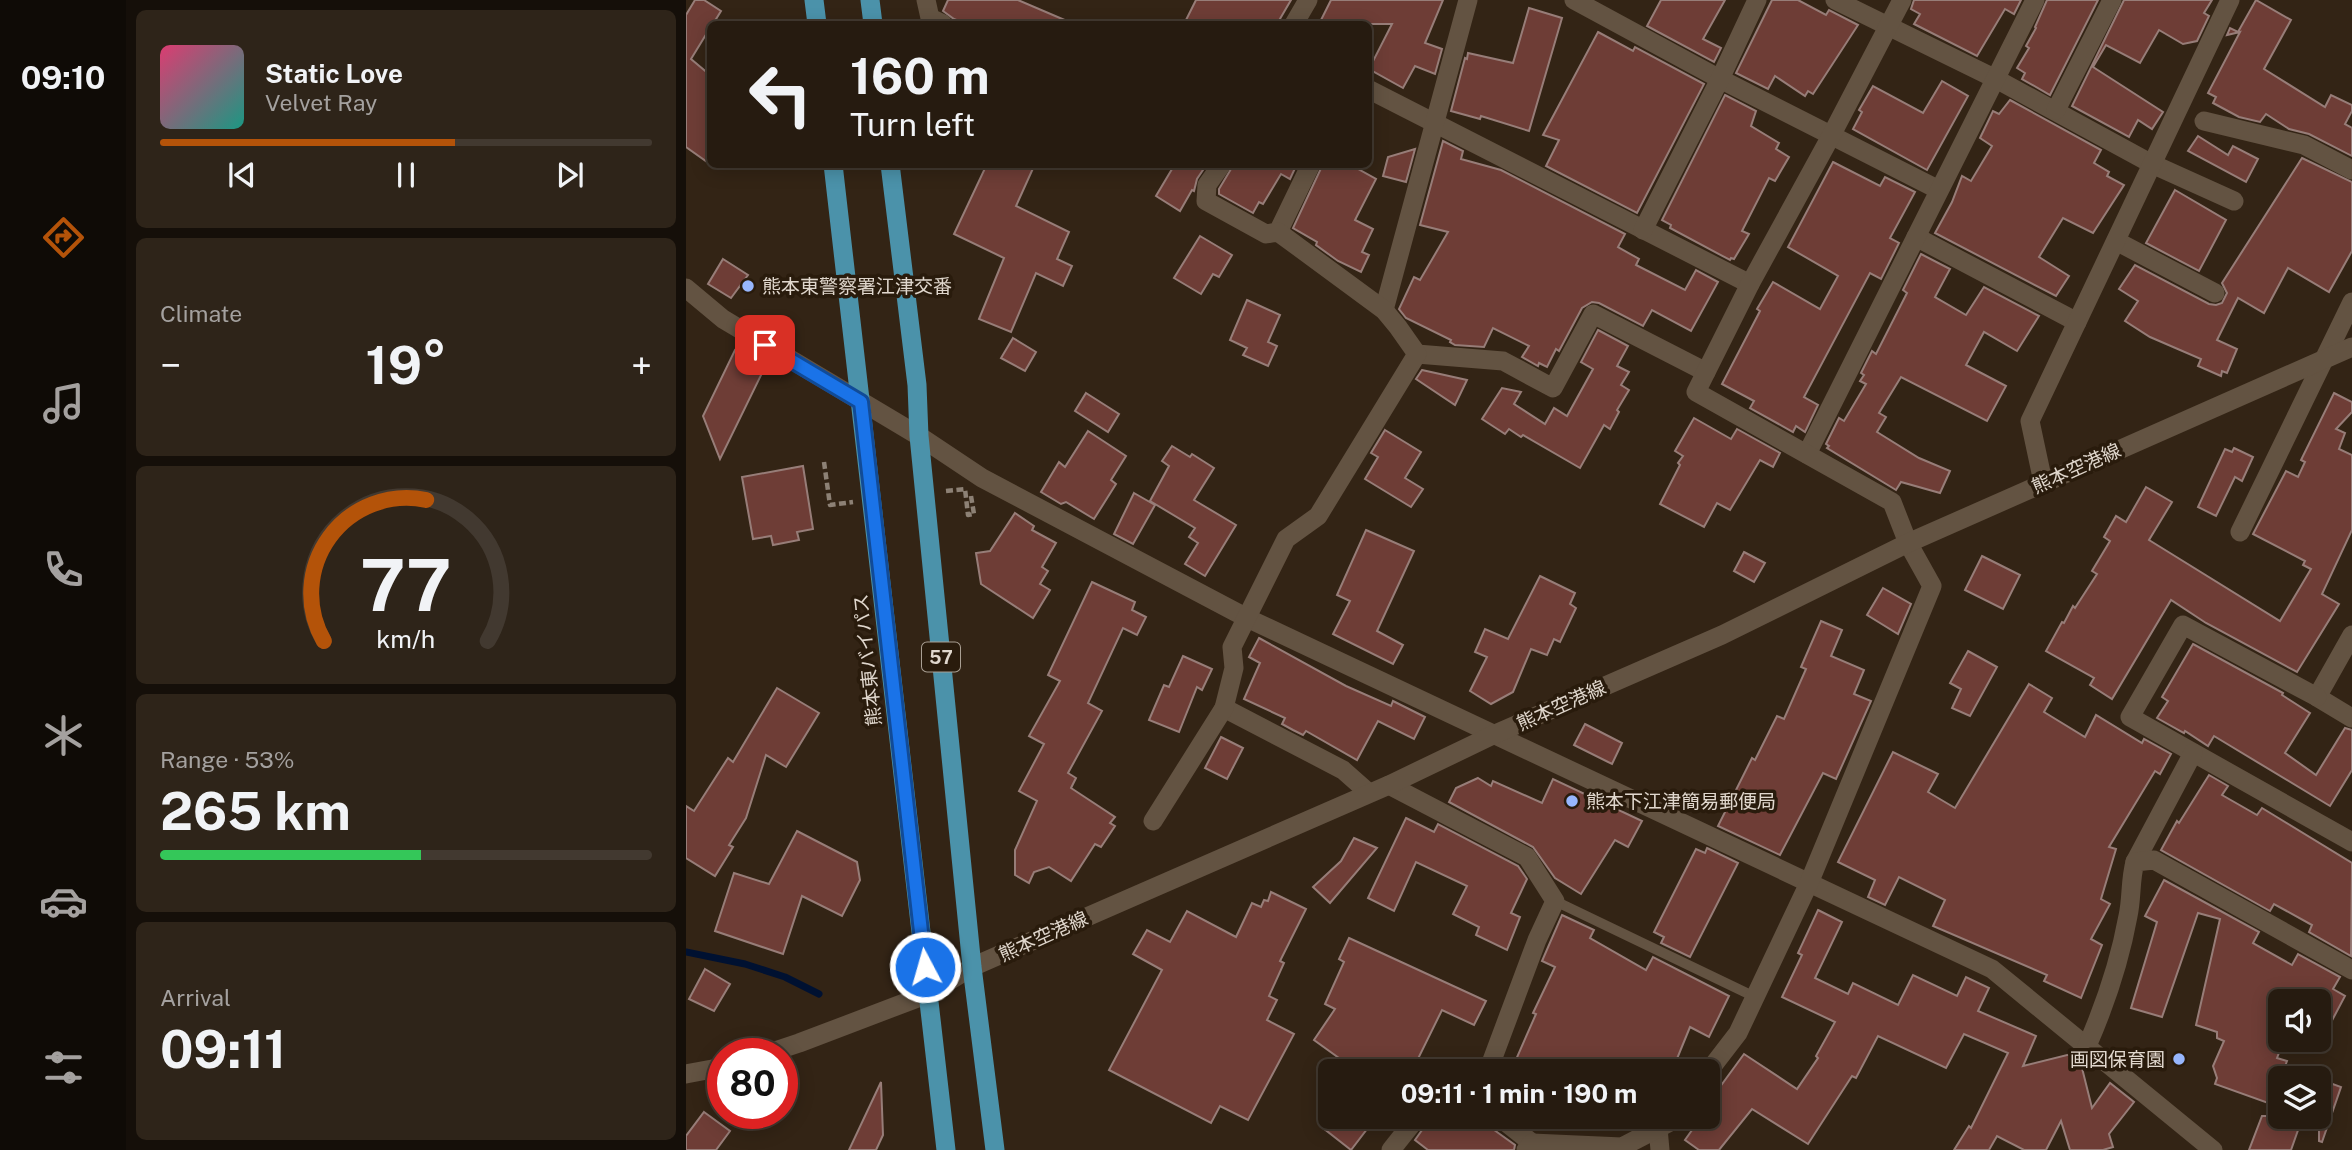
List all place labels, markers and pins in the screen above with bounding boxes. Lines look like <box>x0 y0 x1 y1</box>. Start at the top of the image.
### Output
place label: 熊本東警察署江津交番 <box>762 275 952 297</box>
marker: 熊本東警察署江津交番 <box>740 278 756 294</box>
pin <box>735 315 795 375</box>
place label: 熊本下江津簡易郵便局 <box>1586 790 1776 812</box>
marker: 熊本下江津簡易郵便局 <box>1564 793 1580 809</box>
place label: 画図保育園 <box>2070 1048 2165 1070</box>
marker: 画図保育園 <box>2171 1051 2187 1067</box>

